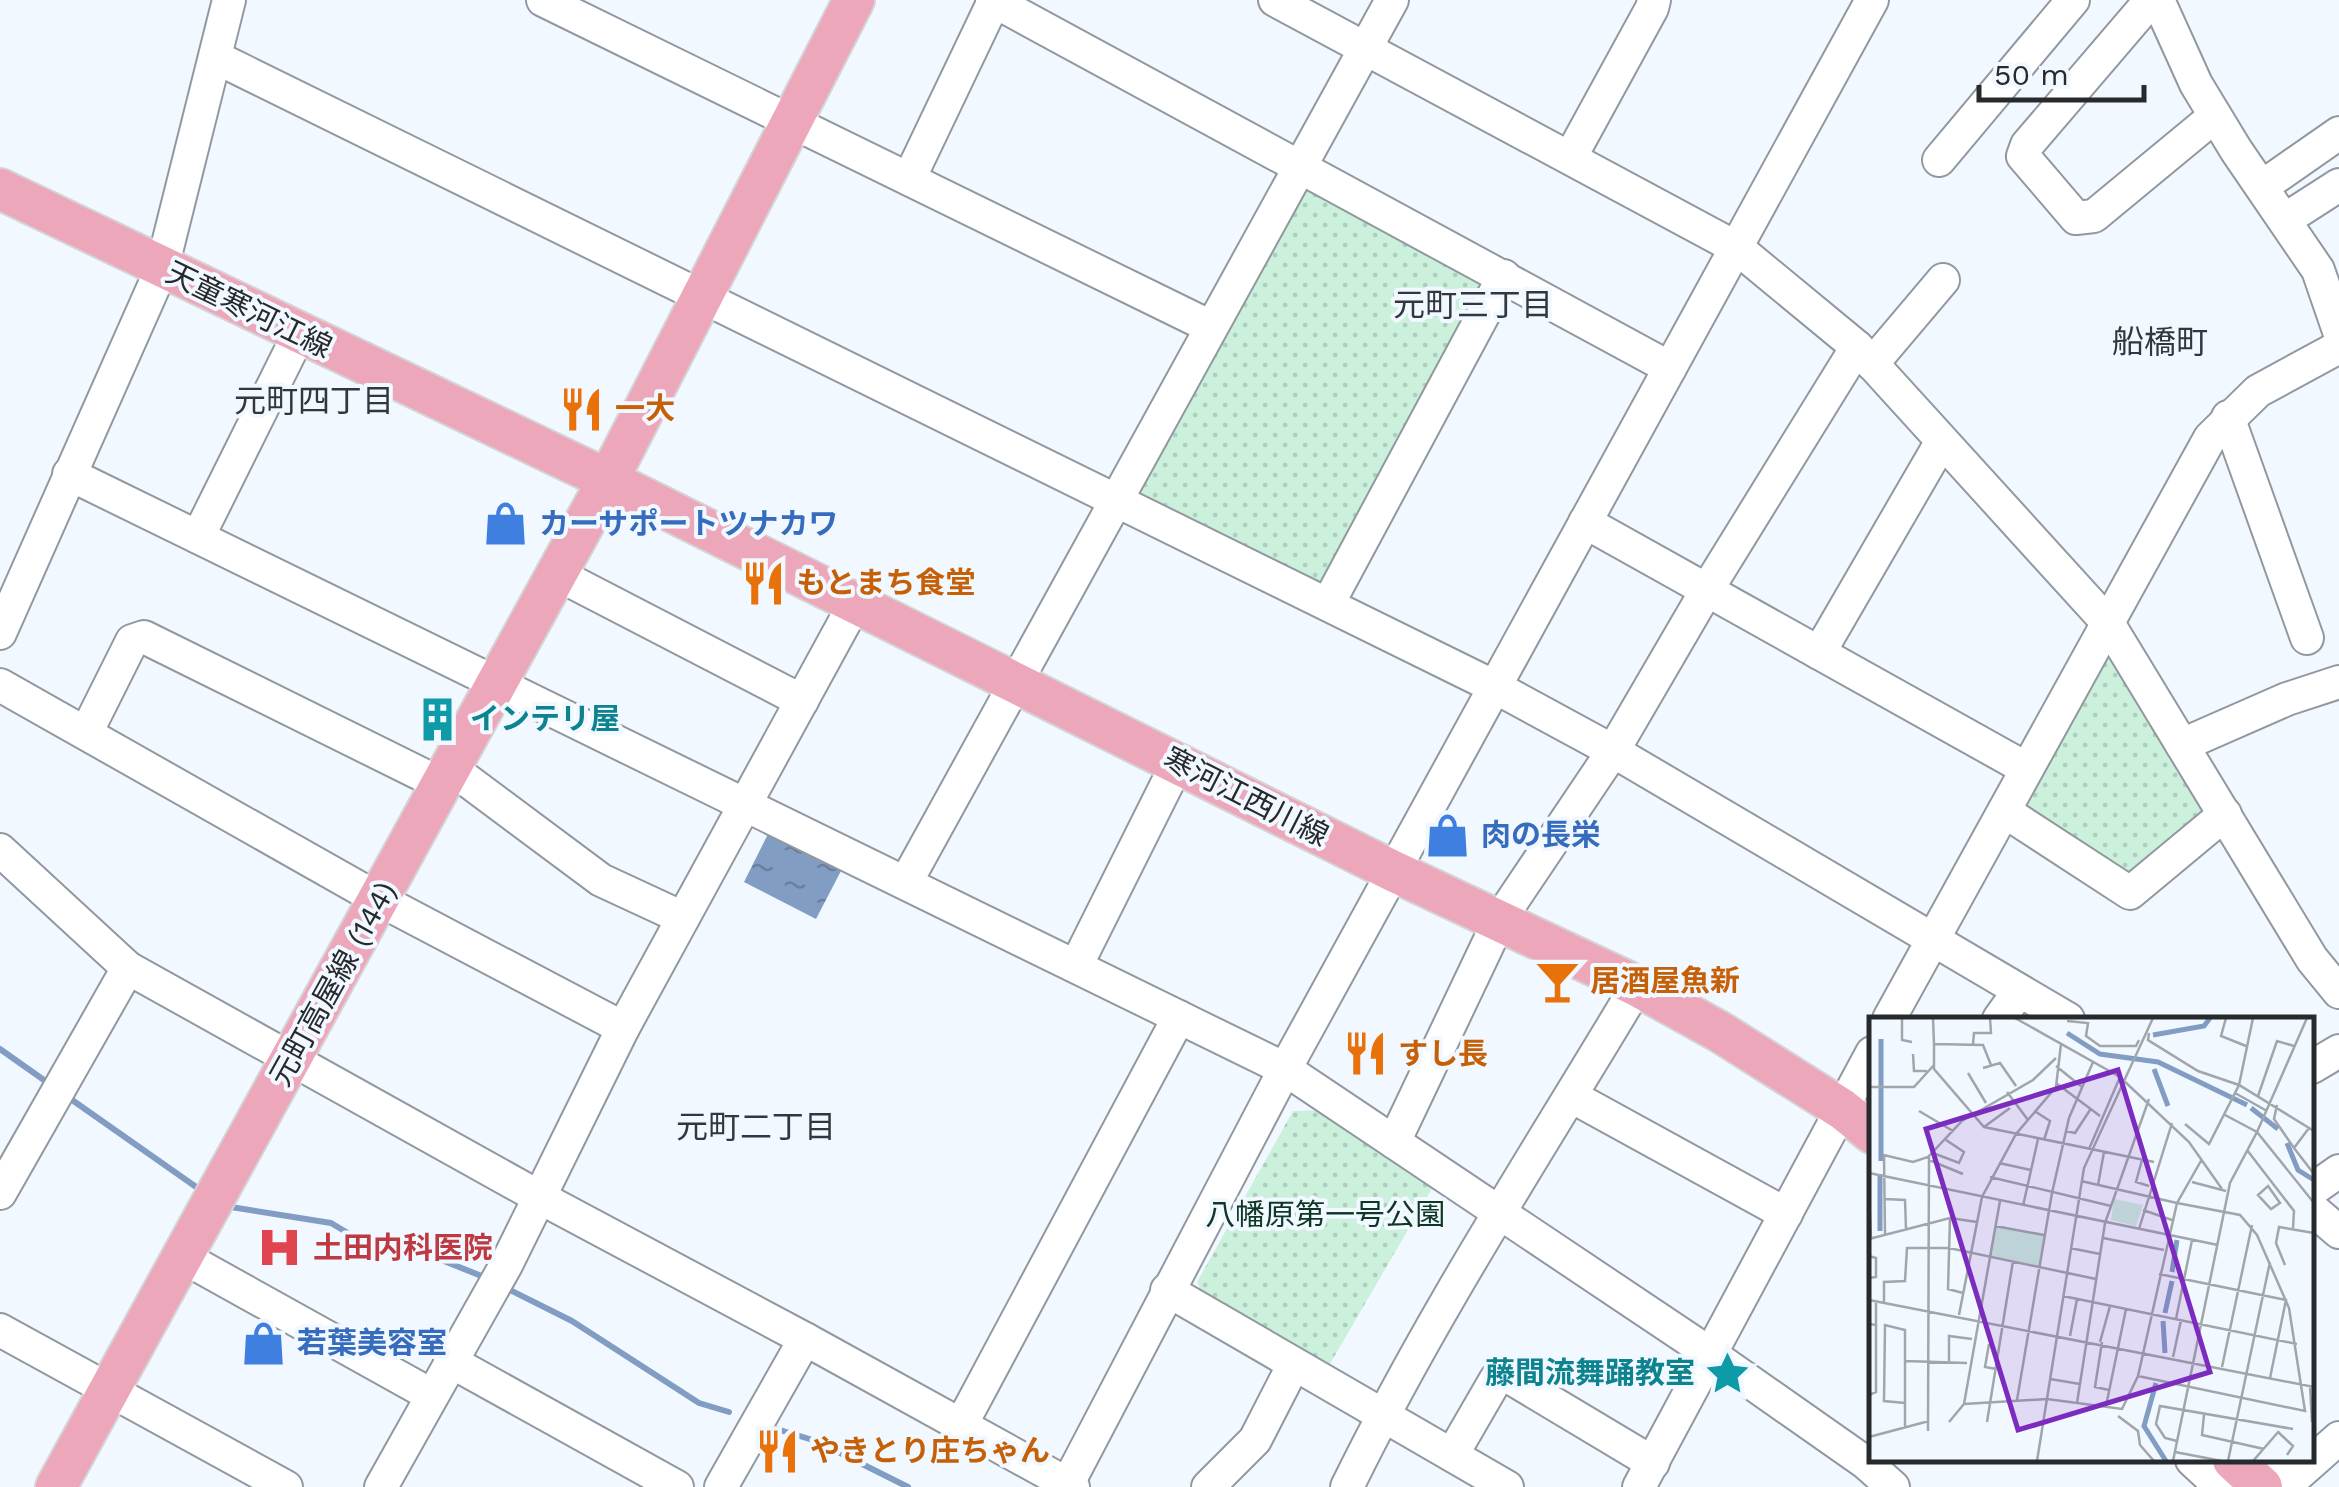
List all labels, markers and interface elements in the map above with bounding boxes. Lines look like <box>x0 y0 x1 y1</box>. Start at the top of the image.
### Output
scale bar <box>1979 40 2144 102</box>
text: 50 m <box>1994 57 2069 92</box>
street label: 天童寒河江線 <box>161 254 338 365</box>
district label: 元町三丁目 <box>1393 286 1553 324</box>
district label: 船橋町 <box>2112 323 2208 361</box>
district label: 元町四丁目 <box>234 382 394 420</box>
restaurant icon: 一大 <box>558 385 606 433</box>
place label: 一大 <box>615 391 675 426</box>
shop icon: カーサポートツナカワ <box>482 500 530 548</box>
place label: カーサポートツナカワ <box>539 506 838 541</box>
restaurant icon: もとまち食堂 <box>739 559 787 607</box>
place label: もとまち食堂 <box>796 565 975 600</box>
building icon: インテリ屋 <box>413 695 461 743</box>
place label: インテリ屋 <box>470 701 620 736</box>
street label: 寒河江西川線 <box>1158 740 1334 853</box>
shop icon: 肉の長栄 <box>1424 811 1472 859</box>
place label: 肉の長栄 <box>1481 817 1601 852</box>
street label: 元町高屋線 (144) <box>262 876 403 1092</box>
bar icon: 居酒屋魚新 <box>1533 957 1581 1005</box>
place label: 居酒屋魚新 <box>1590 963 1740 998</box>
inset map <box>1869 1017 2314 1462</box>
restaurant icon: すし長 <box>1341 1030 1389 1078</box>
place label: すし長 <box>1398 1036 1488 1071</box>
district label: 元町二丁目 <box>676 1108 836 1146</box>
park label: 八幡原第一号公園 <box>1205 1197 1445 1232</box>
hospital icon: 土田内科医院 <box>256 1224 304 1272</box>
place label: 土田内科医院 <box>313 1230 493 1265</box>
shop icon: 若葉美容室 <box>240 1319 288 1367</box>
place label: 若葉美容室 <box>297 1325 447 1360</box>
place icon: 藤間流舞踊教室 <box>1704 1349 1752 1397</box>
place label: 藤間流舞踊教室 <box>1485 1355 1695 1390</box>
restaurant icon: やきとり庄ちゃん <box>753 1427 801 1475</box>
place label: やきとり庄ちゃん <box>810 1433 1050 1468</box>

